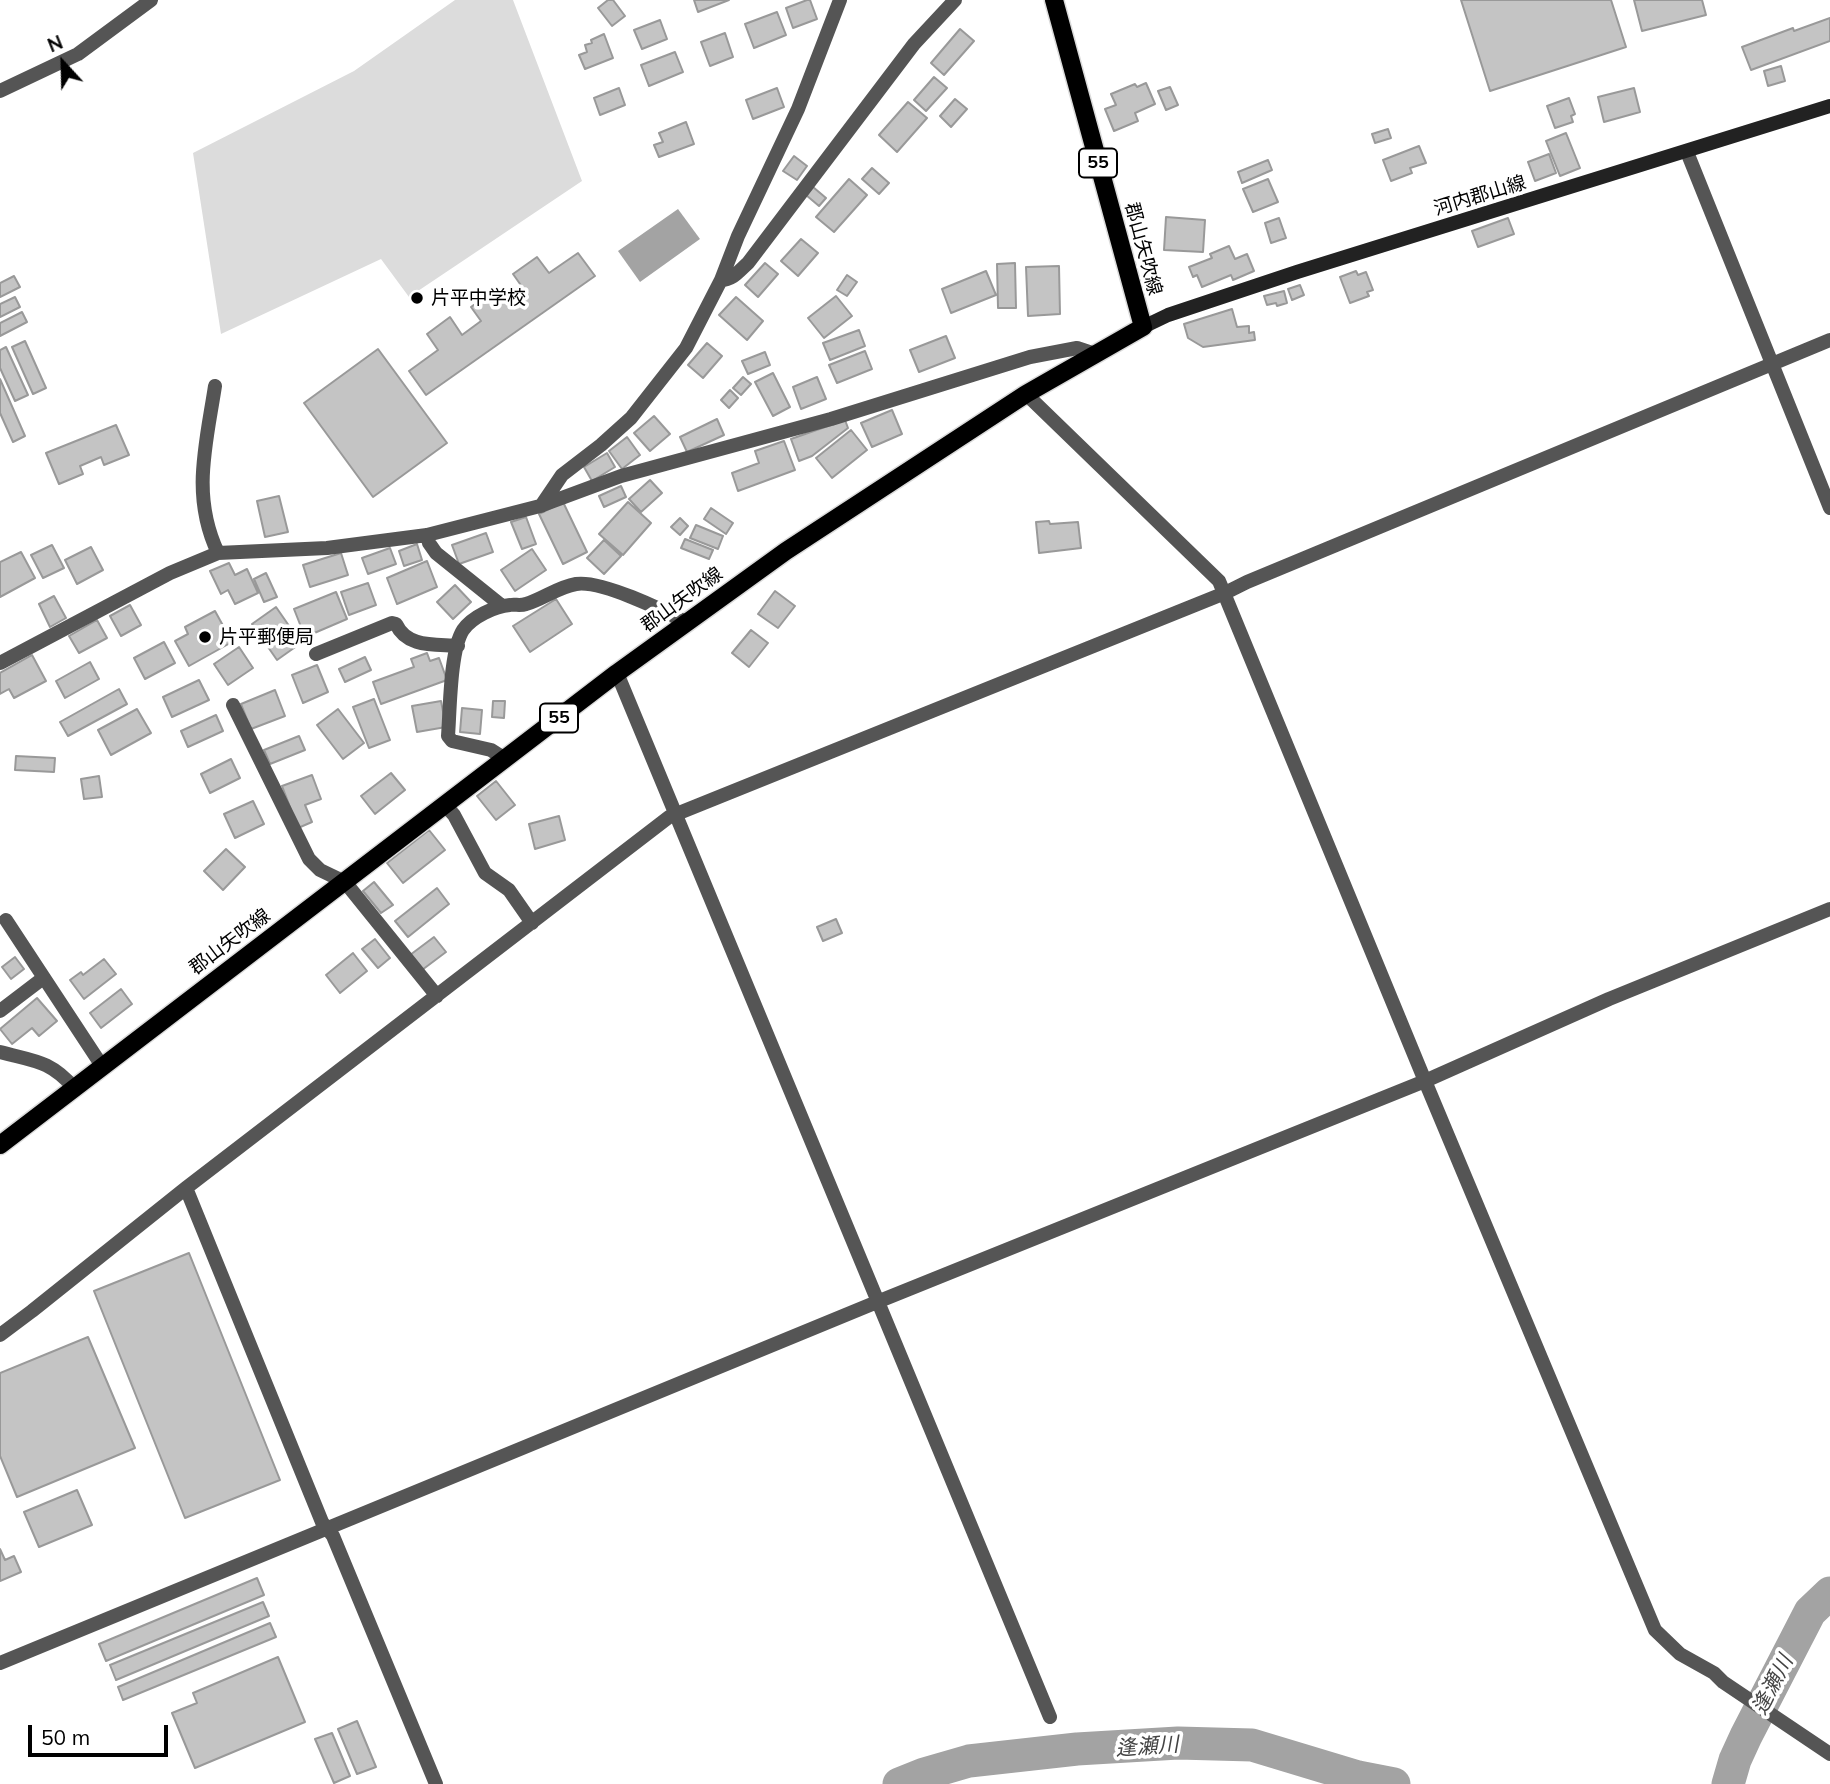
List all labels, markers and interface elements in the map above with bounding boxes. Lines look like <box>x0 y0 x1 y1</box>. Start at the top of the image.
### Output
north arrow <box>28 28 98 98</box>
text: N <box>44 30 66 57</box>
road number: 55 <box>1079 148 1117 178</box>
street label: 河内郡山線 <box>1431 171 1529 221</box>
street label: 郡山矢吹線 <box>1120 200 1166 298</box>
place label: 片平中学校 <box>431 287 526 309</box>
marker: 片平中学校 <box>409 290 425 306</box>
street label: 郡山矢吹線 <box>637 563 727 637</box>
place label: 片平郵便局 <box>219 626 314 648</box>
marker: 片平郵便局 <box>197 629 213 645</box>
road number: 55 <box>540 704 578 732</box>
street label: 郡山矢吹線 <box>185 904 275 980</box>
water label: 逢瀬川 <box>1747 1651 1799 1719</box>
scale bar <box>32 1710 172 1754</box>
text: 50 m <box>41 1724 90 1750</box>
water label: 逢瀬川 <box>1115 1732 1179 1762</box>

